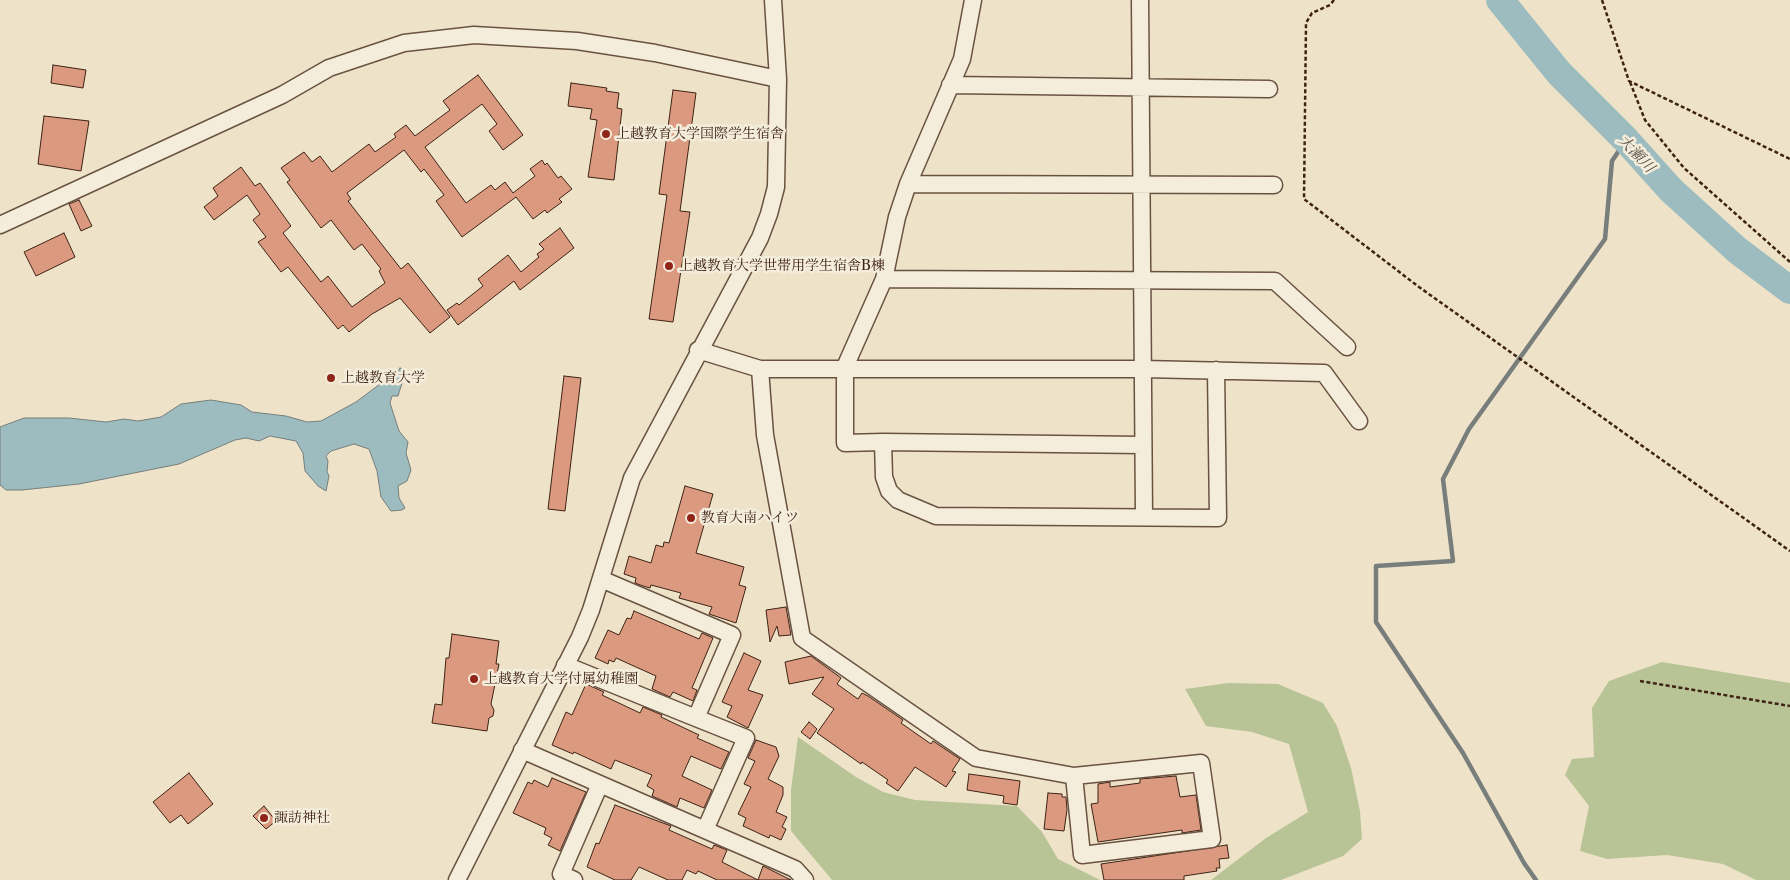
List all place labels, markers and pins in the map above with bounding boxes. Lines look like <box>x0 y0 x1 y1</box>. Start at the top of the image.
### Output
place label: 上越教育大学国際学生宿舎 <box>616 126 784 142</box>
marker: 上越教育大学国際学生宿舎 <box>600 128 612 140</box>
place label: 上越教育大学世帯用学生宿舎B棟 <box>679 258 885 274</box>
marker: 上越教育大学世帯用学生宿舎B棟 <box>663 260 675 272</box>
place label: 上越教育大学 <box>341 370 425 386</box>
marker: 上越教育大学 <box>325 372 337 384</box>
place label: 教育大南ハイツ <box>701 510 799 526</box>
marker: 教育大南ハイツ <box>685 512 697 524</box>
place label: 上越教育大学付属幼稚園 <box>484 671 638 687</box>
marker: 上越教育大学付属幼稚園 <box>468 673 480 685</box>
place label: 諏訪神社 <box>274 810 330 826</box>
marker: 諏訪神社 <box>258 812 270 824</box>

